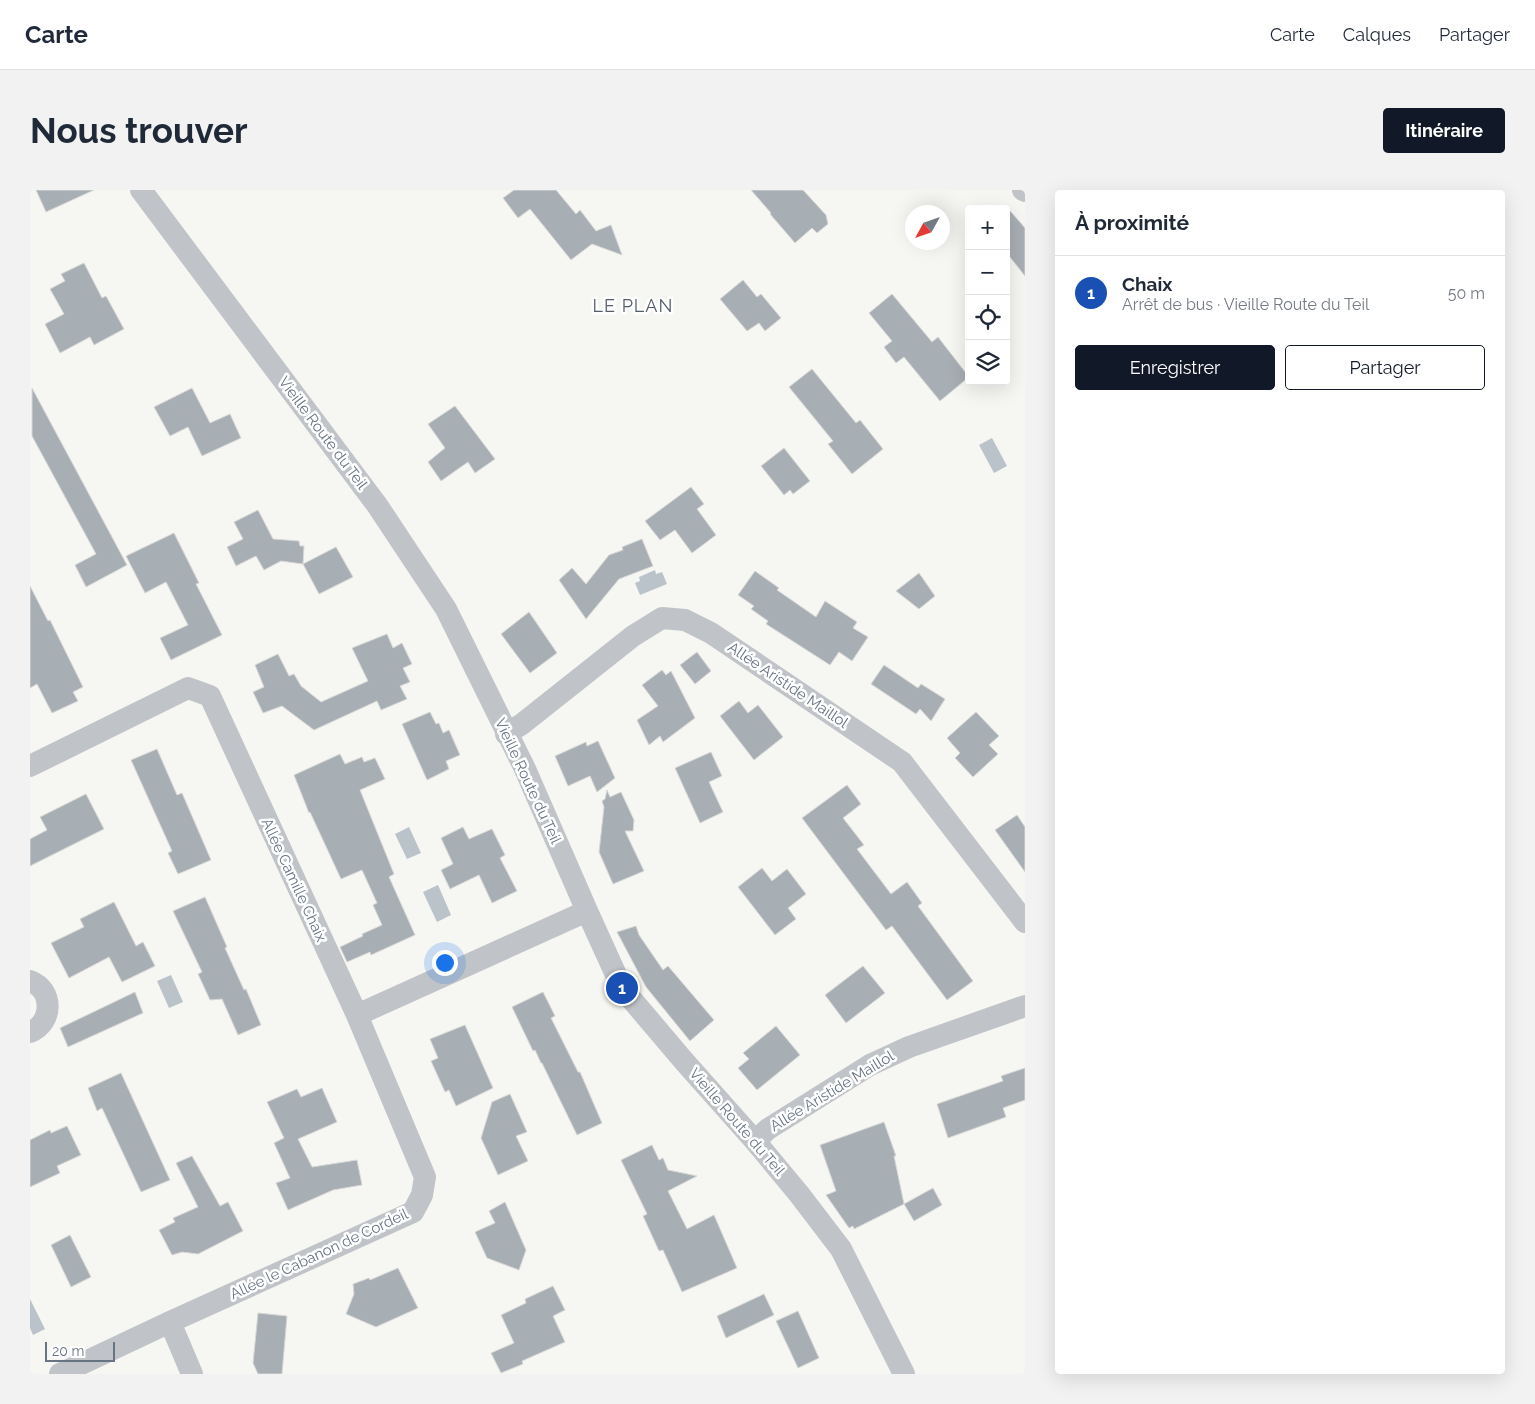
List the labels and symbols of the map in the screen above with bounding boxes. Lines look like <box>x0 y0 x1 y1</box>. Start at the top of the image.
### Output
north arrow <box>905 205 950 250</box>
district label: LE PLAN <box>593 295 673 316</box>
street label: Vieille Route du Teil <box>275 373 372 494</box>
street label: Allée Aristide Maillol <box>724 638 852 732</box>
street label: Vieille Route du Teil <box>491 715 565 847</box>
street label: Allée Camille Chaix <box>258 815 331 945</box>
your location <box>432 950 458 976</box>
pin: 1 <box>606 969 638 1007</box>
street label: Allée Aristide Maillol <box>767 1046 898 1135</box>
street label: Vieille Route du Teil <box>685 1065 789 1180</box>
street label: Allée le Cabanon de Cordeil <box>227 1204 412 1303</box>
scale bar <box>45 1339 115 1362</box>

